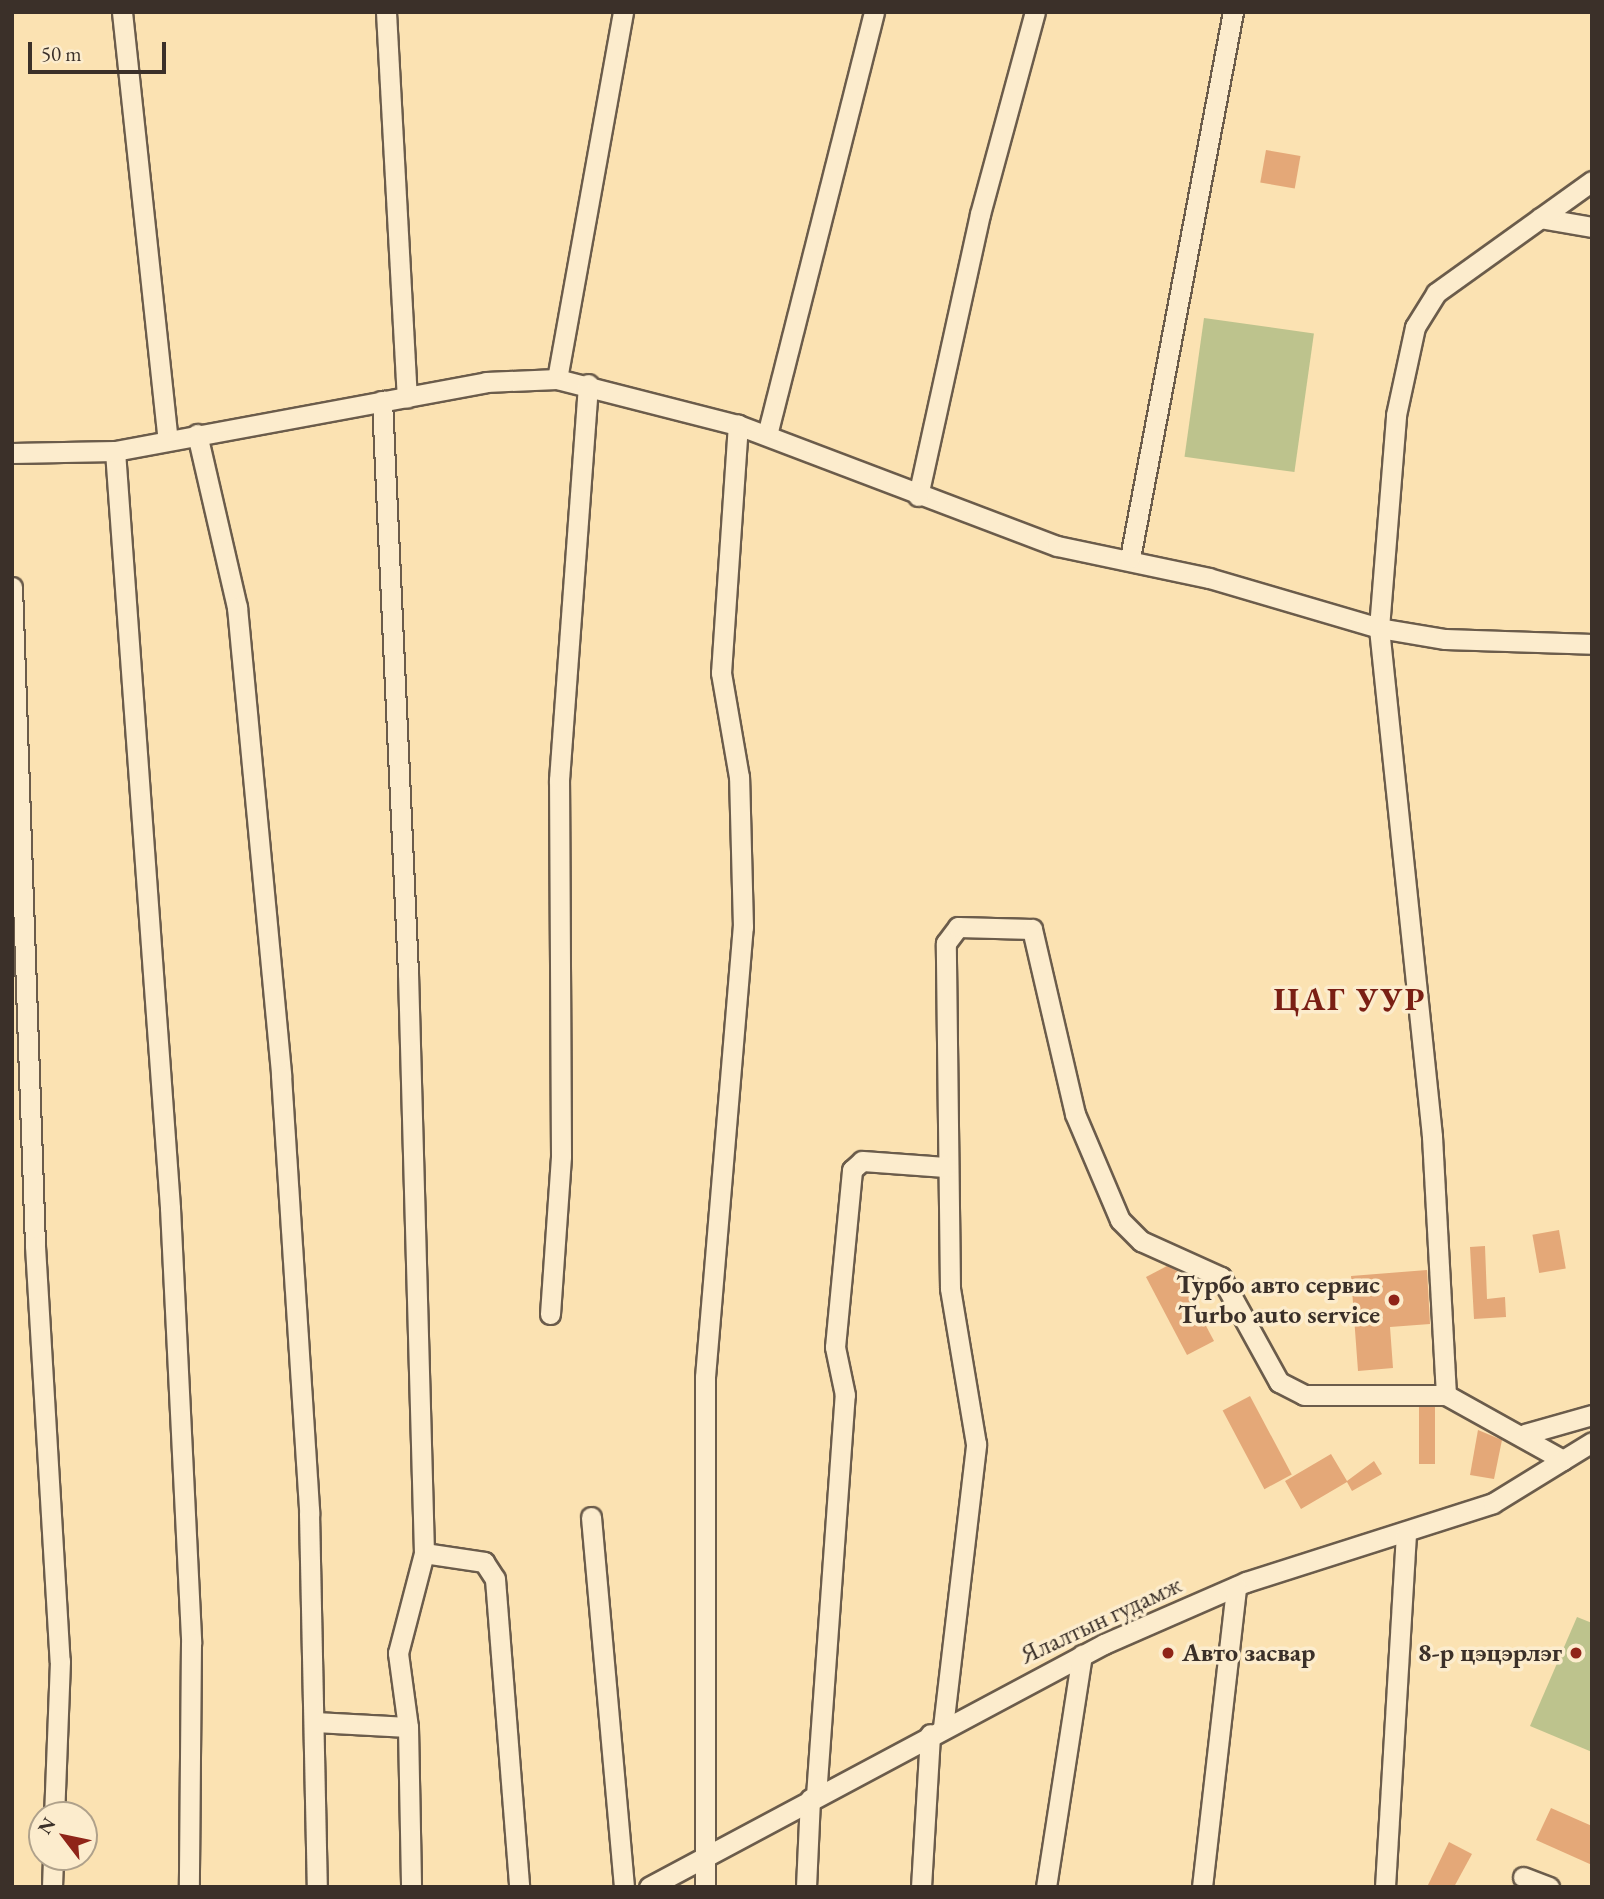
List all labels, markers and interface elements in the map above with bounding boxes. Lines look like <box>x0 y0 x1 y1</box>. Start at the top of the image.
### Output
scale bar <box>32 28 170 72</box>
text: 50 m <box>41 40 82 67</box>
district label: ЦАГ УУР <box>1274 979 1426 1019</box>
place label: Турбо авто сервис Turbo auto service <box>1176 1269 1380 1330</box>
marker: Турбо авто сервис Turbo auto service <box>1386 1292 1402 1308</box>
street label: Ялалтын гудамж <box>1015 1569 1187 1671</box>
place label: Авто засвар <box>1182 1637 1315 1669</box>
place label: 8-р цэцэрлэг <box>1418 1637 1562 1669</box>
marker: Авто засвар <box>1160 1645 1176 1661</box>
marker: 8-р цэцэрлэг <box>1568 1645 1584 1661</box>
north arrow <box>28 1801 98 1871</box>
text: N <box>32 1813 61 1839</box>

